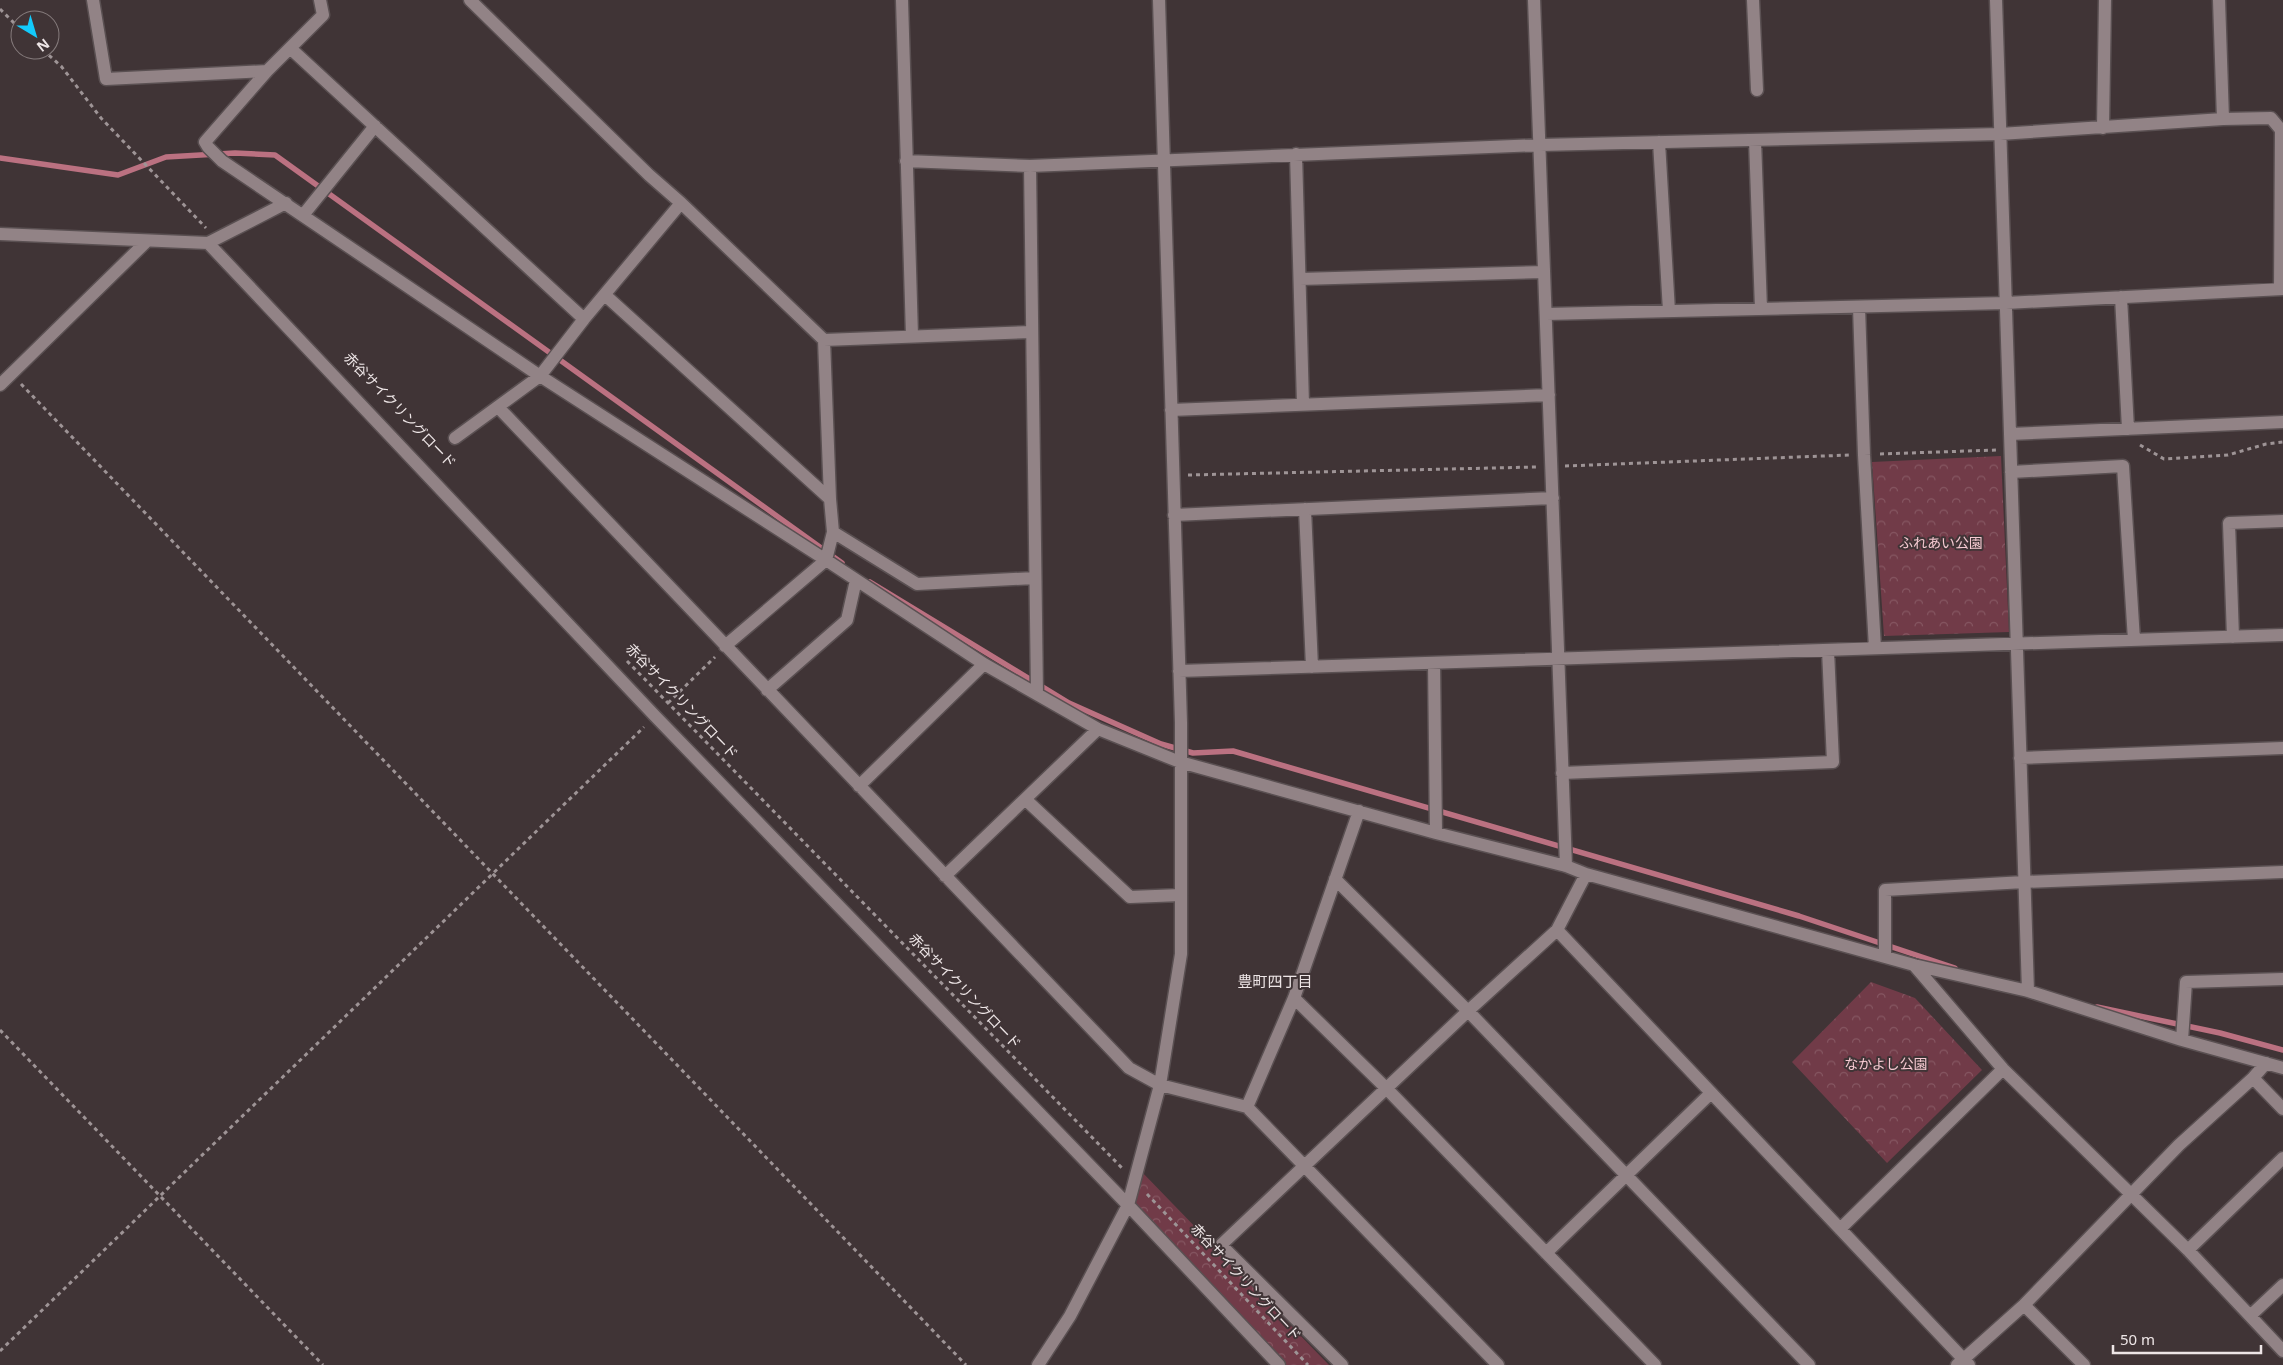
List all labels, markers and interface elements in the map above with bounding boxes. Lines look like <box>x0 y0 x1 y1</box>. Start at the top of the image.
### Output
north arrow <box>10 10 60 60</box>
text: N <box>33 35 54 57</box>
street label: 赤谷サイクリングロード <box>340 348 461 472</box>
park label: ふれあい公園 <box>1899 533 1983 552</box>
street label: 赤谷サイクリングロード <box>622 639 743 763</box>
street label: 赤谷サイクリングロード <box>905 929 1026 1053</box>
district label: 豊町四丁目 <box>1237 971 1313 991</box>
park label: なかよし公園 <box>1844 1054 1928 1073</box>
street label: 赤谷サイクリングロード <box>1187 1219 1306 1344</box>
scale bar <box>2113 1322 2260 1354</box>
text: 50 m <box>2120 1329 2155 1349</box>

